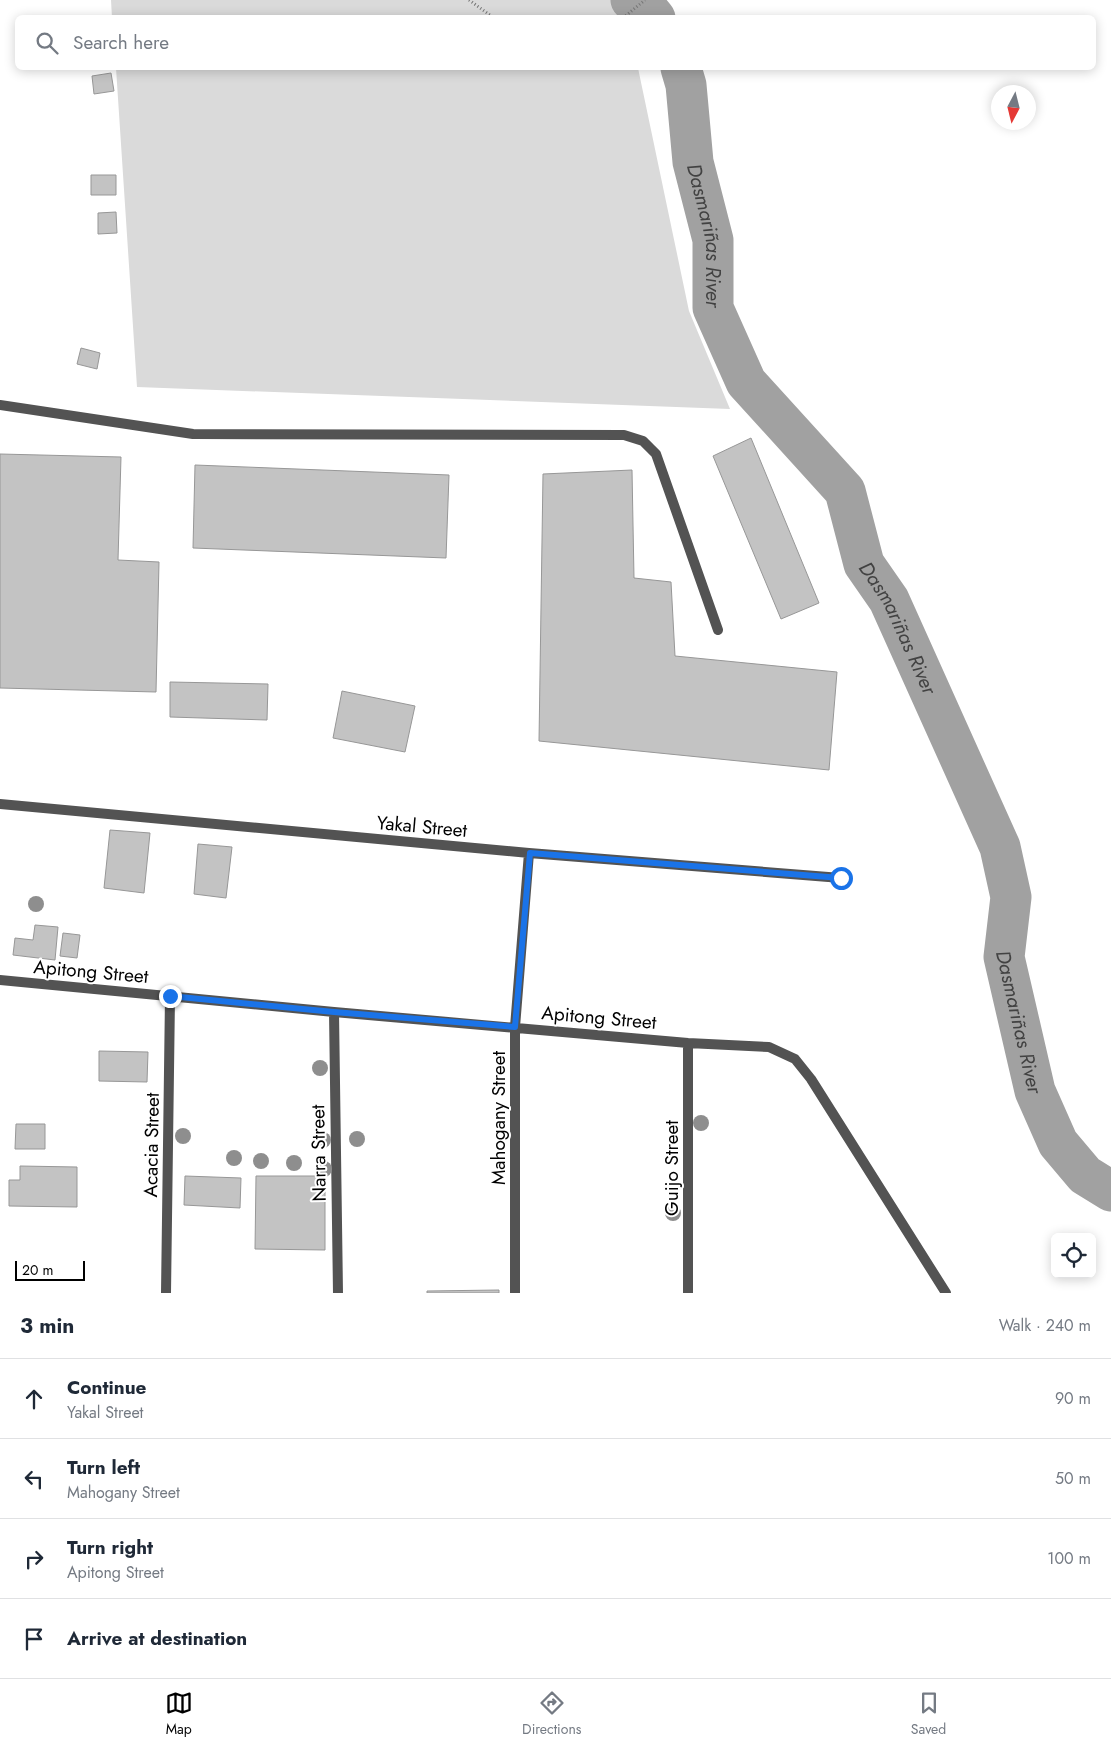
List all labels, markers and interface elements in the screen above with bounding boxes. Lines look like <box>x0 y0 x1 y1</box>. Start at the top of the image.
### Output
search box <box>15 15 1096 70</box>
icon: search <box>33 29 61 57</box>
text: Search here <box>73 29 169 56</box>
north arrow <box>991 85 1036 130</box>
water label: Dasmariñas River <box>679 160 727 309</box>
water label: Dasmariñas River <box>852 556 944 700</box>
street label: Yakal Street <box>376 809 469 844</box>
route start <box>830 867 853 890</box>
water label: Dasmariñas River <box>988 948 1049 1098</box>
street label: Apitong Street <box>32 953 150 990</box>
route end <box>159 985 182 1008</box>
street label: Apitong Street <box>540 999 658 1036</box>
street label: Mahogany Street <box>485 1051 512 1185</box>
street label: Acacia Street <box>137 1092 166 1198</box>
street label: Narra Street <box>304 1104 333 1202</box>
street label: Guijo Street <box>658 1120 685 1216</box>
map controls <box>1051 1233 1096 1278</box>
button: locate <box>1051 1233 1096 1278</box>
scale bar <box>15 1258 85 1281</box>
text: 20 m <box>22 1260 54 1280</box>
text: 3 min <box>20 1311 74 1341</box>
text: Walk · 240 m <box>999 1314 1091 1337</box>
text: Continue <box>67 1374 146 1401</box>
icon: ahead <box>20 1385 48 1413</box>
text: 90 m <box>1055 1387 1091 1410</box>
text: Yakal Street <box>67 1401 143 1424</box>
text: Turn left <box>67 1454 140 1481</box>
icon: left <box>20 1465 48 1493</box>
text: 50 m <box>1055 1467 1091 1490</box>
text: Mahogany Street <box>67 1481 180 1504</box>
text: Turn right <box>67 1534 153 1561</box>
icon: right <box>20 1545 48 1573</box>
text: 100 m <box>1047 1547 1091 1570</box>
text: Apitong Street <box>67 1561 164 1584</box>
icon: arrive <box>20 1625 48 1653</box>
text: Arrive at destination <box>67 1625 247 1652</box>
tab: Map <box>165 1689 193 1739</box>
tab: Directions <box>522 1689 581 1739</box>
tab: Saved <box>911 1689 946 1739</box>

